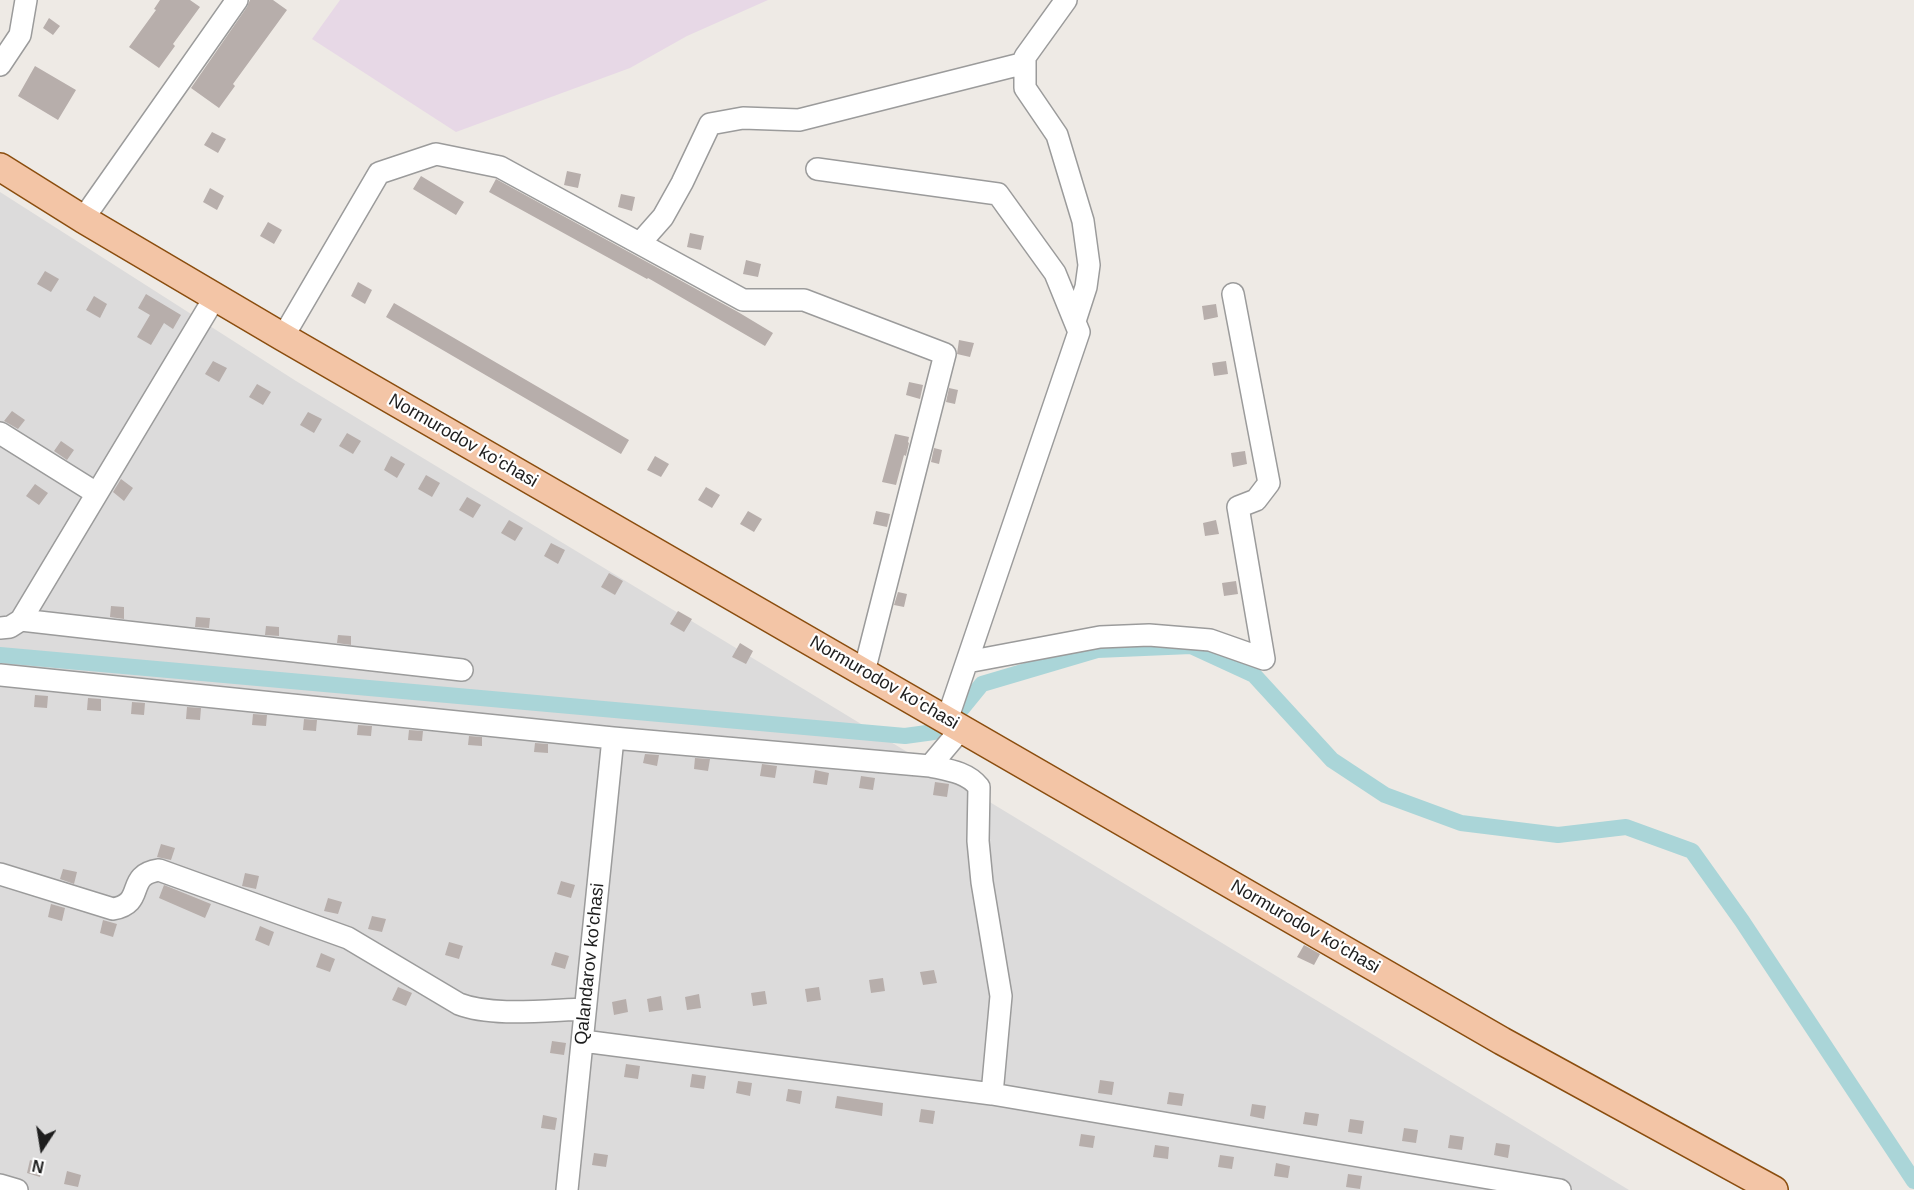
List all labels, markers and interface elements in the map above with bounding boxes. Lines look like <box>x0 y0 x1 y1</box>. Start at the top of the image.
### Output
street label: Normurodov ko'chasi <box>385 390 541 492</box>
street label: Normurodov ko'chasi <box>806 632 962 734</box>
street label: Normurodov ko'chasi <box>1227 876 1383 978</box>
street label: Qalandarov ko'chasi <box>571 882 609 1046</box>
north arrow <box>12 1118 72 1178</box>
text: N <box>31 1157 46 1176</box>

